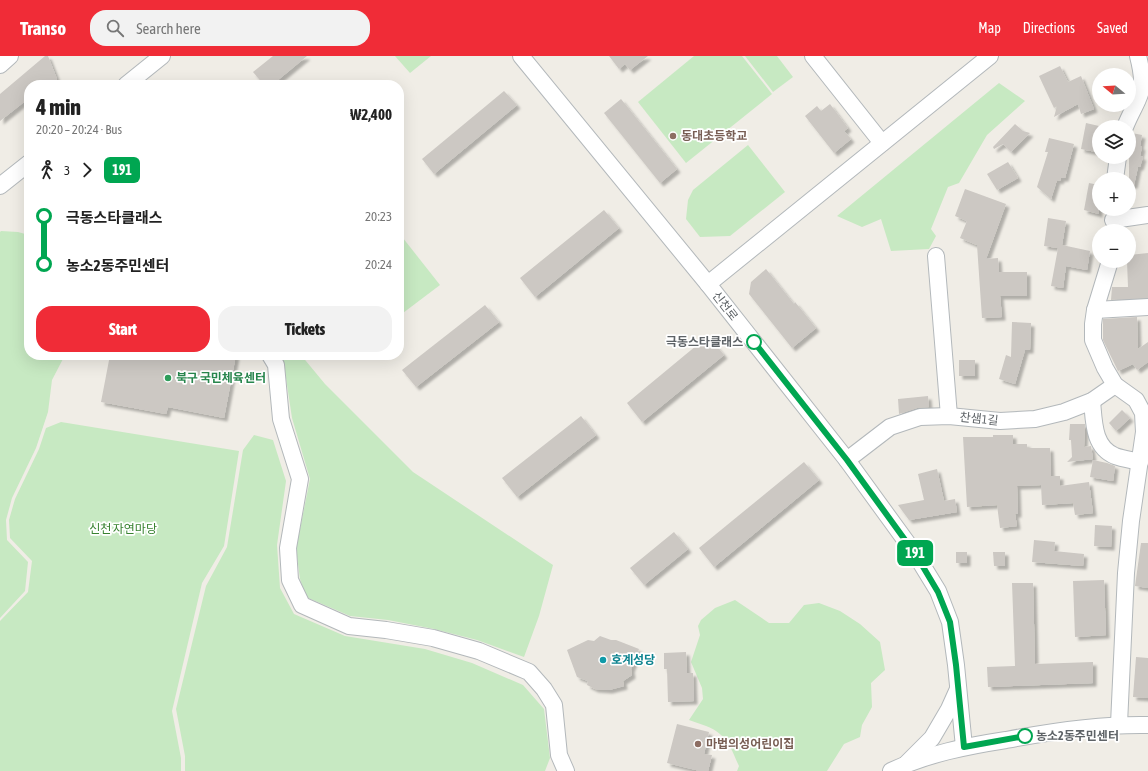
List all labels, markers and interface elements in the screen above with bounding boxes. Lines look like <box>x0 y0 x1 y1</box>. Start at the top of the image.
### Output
search box <box>90 10 370 46</box>
text: Transo <box>20 17 66 39</box>
icon: search <box>104 17 126 39</box>
text: Search here <box>136 20 201 37</box>
text: Map <box>978 20 1001 36</box>
text: Directions <box>1023 20 1075 36</box>
text: Saved <box>1097 20 1128 36</box>
north arrow <box>1092 68 1136 112</box>
map controls <box>1092 68 1136 268</box>
text: 4 min <box>36 94 81 120</box>
text: ₩2,400 <box>350 106 392 123</box>
button: layers <box>1092 120 1136 164</box>
text: 20:20 – 20:24 · Bus <box>36 122 122 137</box>
place label: 동대초등학교 <box>681 129 747 143</box>
marker: 동대초등학교 <box>668 131 678 141</box>
icon: walk <box>36 159 58 181</box>
icon: forward <box>76 159 98 181</box>
text: 191 <box>112 162 132 178</box>
text: 3 <box>64 163 70 178</box>
button: + <box>1092 172 1136 216</box>
text: 극동스타클래스 <box>66 209 163 226</box>
text: 20:23 <box>365 209 392 224</box>
button: − <box>1092 224 1136 268</box>
text: 농소2동주민센터 <box>66 257 170 274</box>
text: 20:24 <box>365 257 392 272</box>
street label: 신천로 <box>709 289 741 323</box>
button: Start <box>36 306 210 352</box>
button: Tickets <box>218 306 392 352</box>
marker: 극동스타클래스 <box>746 334 762 350</box>
place label: 극동스타클래스 <box>666 335 743 349</box>
place label: 북구 국민체육센터 <box>176 371 266 385</box>
marker: 북구 국민체육센터 <box>163 373 173 383</box>
street label: 찬샘1길 <box>959 410 999 428</box>
park label: 신천 자연마당 <box>89 522 157 536</box>
line badge: 191 <box>892 540 938 566</box>
text: 191 <box>905 545 925 561</box>
place label: 호계성당 <box>611 653 655 667</box>
marker: 호계성당 <box>598 655 608 665</box>
marker: 농소2동주민센터 <box>1017 728 1033 744</box>
place label: 농소2동주민센터 <box>1036 729 1119 743</box>
place label: 마법의성어린이집 <box>706 737 794 751</box>
marker: 마법의성어린이집 <box>693 739 703 749</box>

